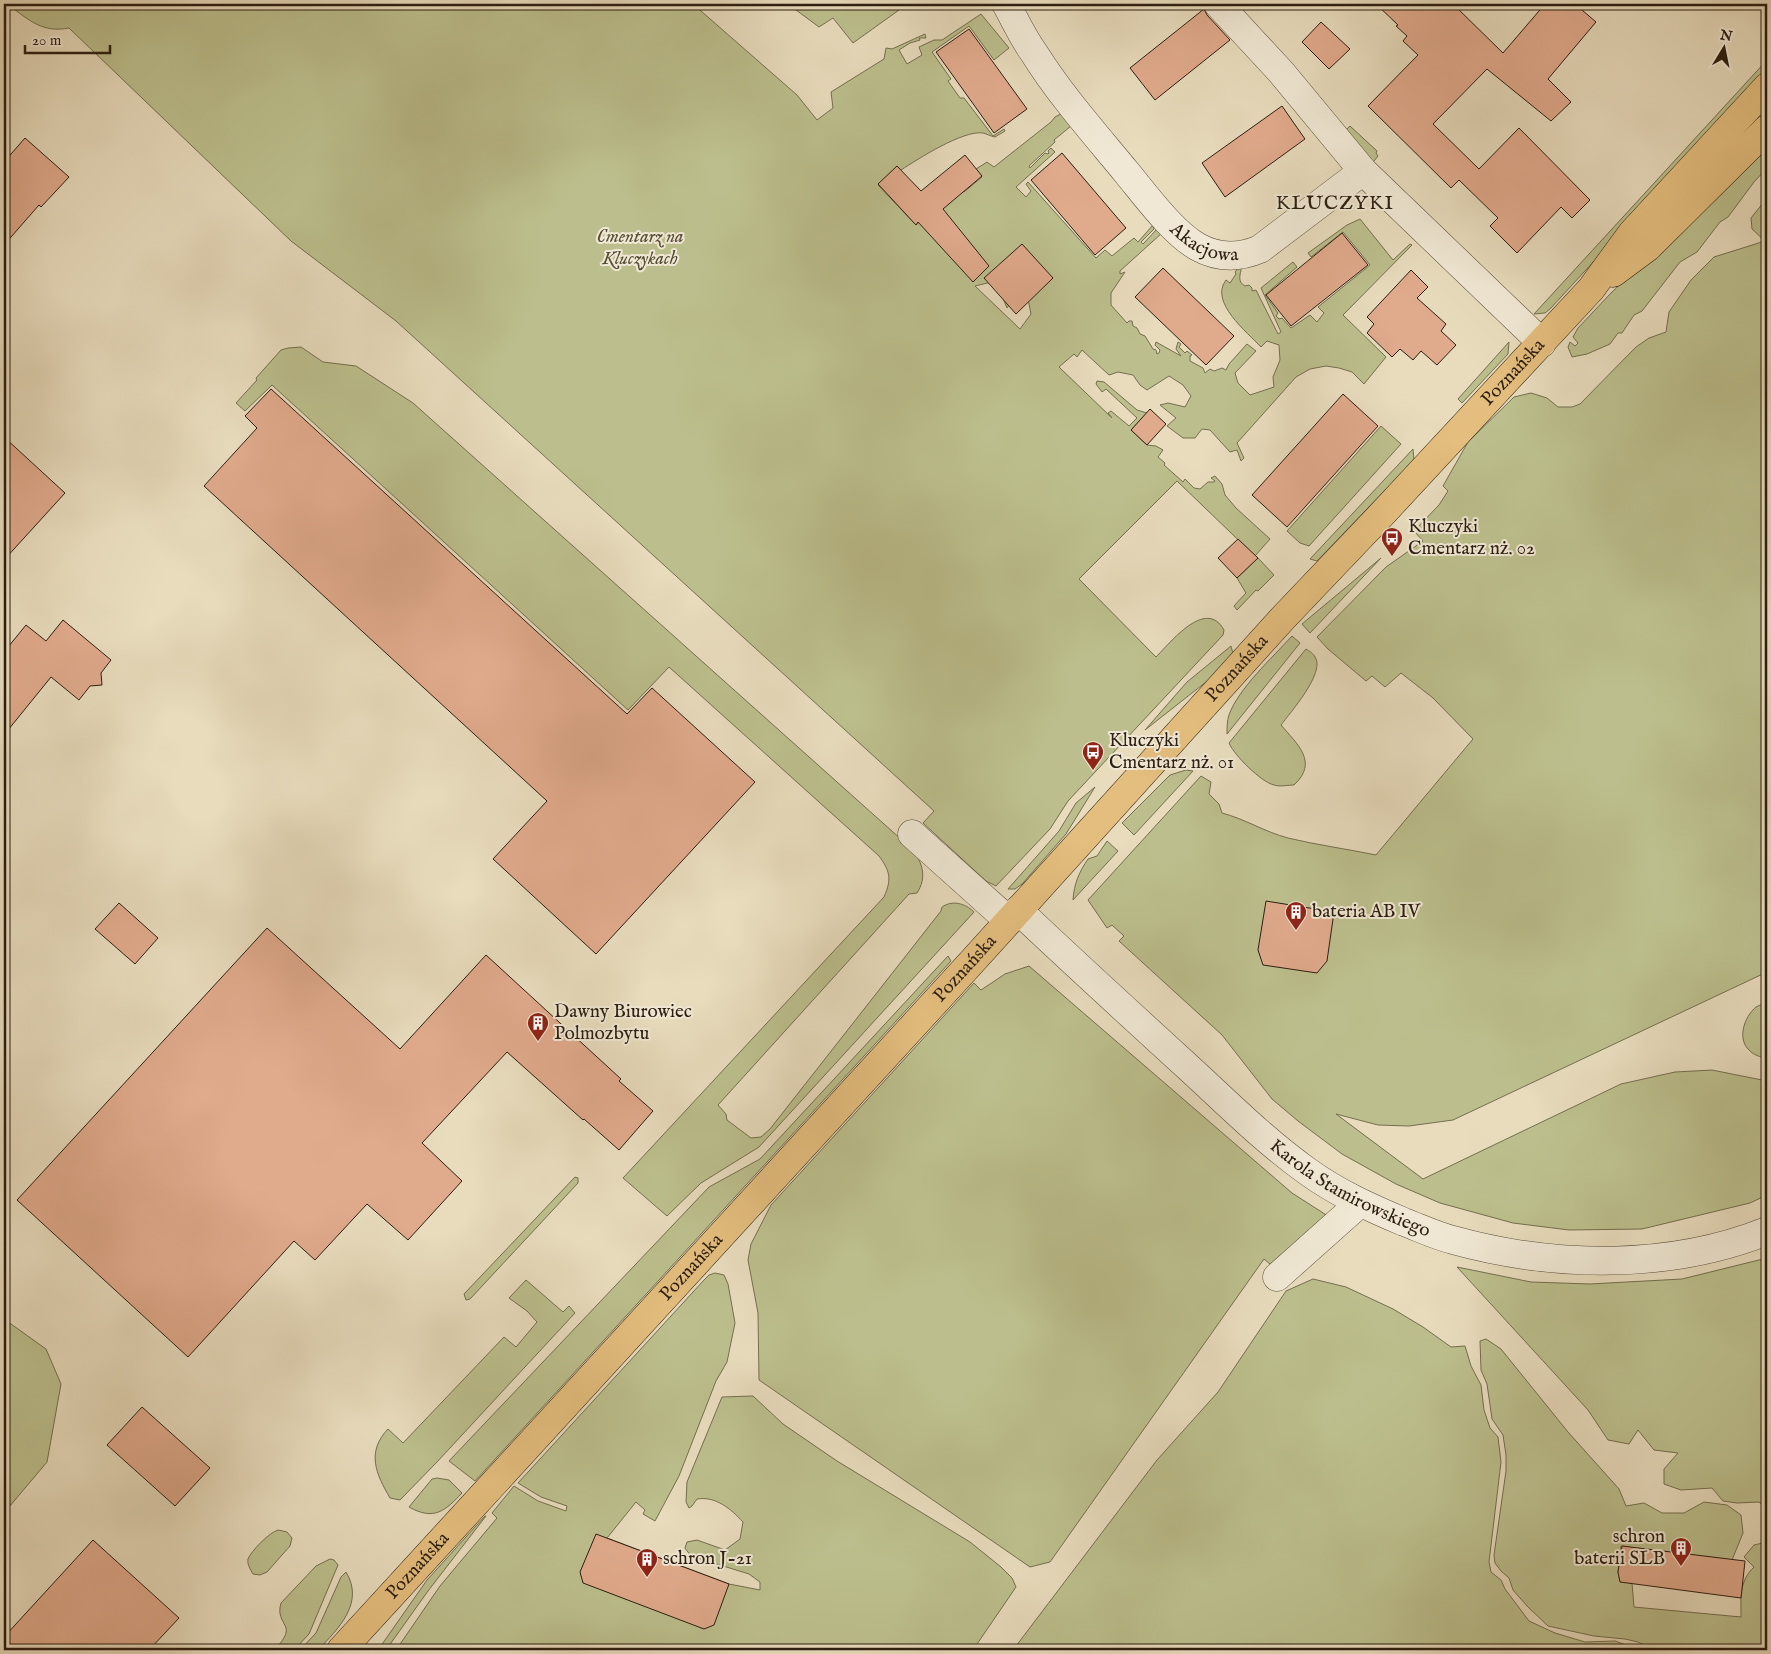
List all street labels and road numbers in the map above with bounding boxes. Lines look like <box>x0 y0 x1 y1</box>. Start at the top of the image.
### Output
street label: Akacjowa <box>1164 217 1240 268</box>
street label: Poznańska <box>1476 333 1551 411</box>
street label: Poznańska <box>1200 629 1275 708</box>
street label: Poznańska <box>928 929 1003 1008</box>
street label: Karola Stamirowskiego <box>1264 1134 1434 1243</box>
street label: Poznańska <box>655 1228 729 1306</box>
street label: Poznańska <box>381 1527 456 1605</box>

